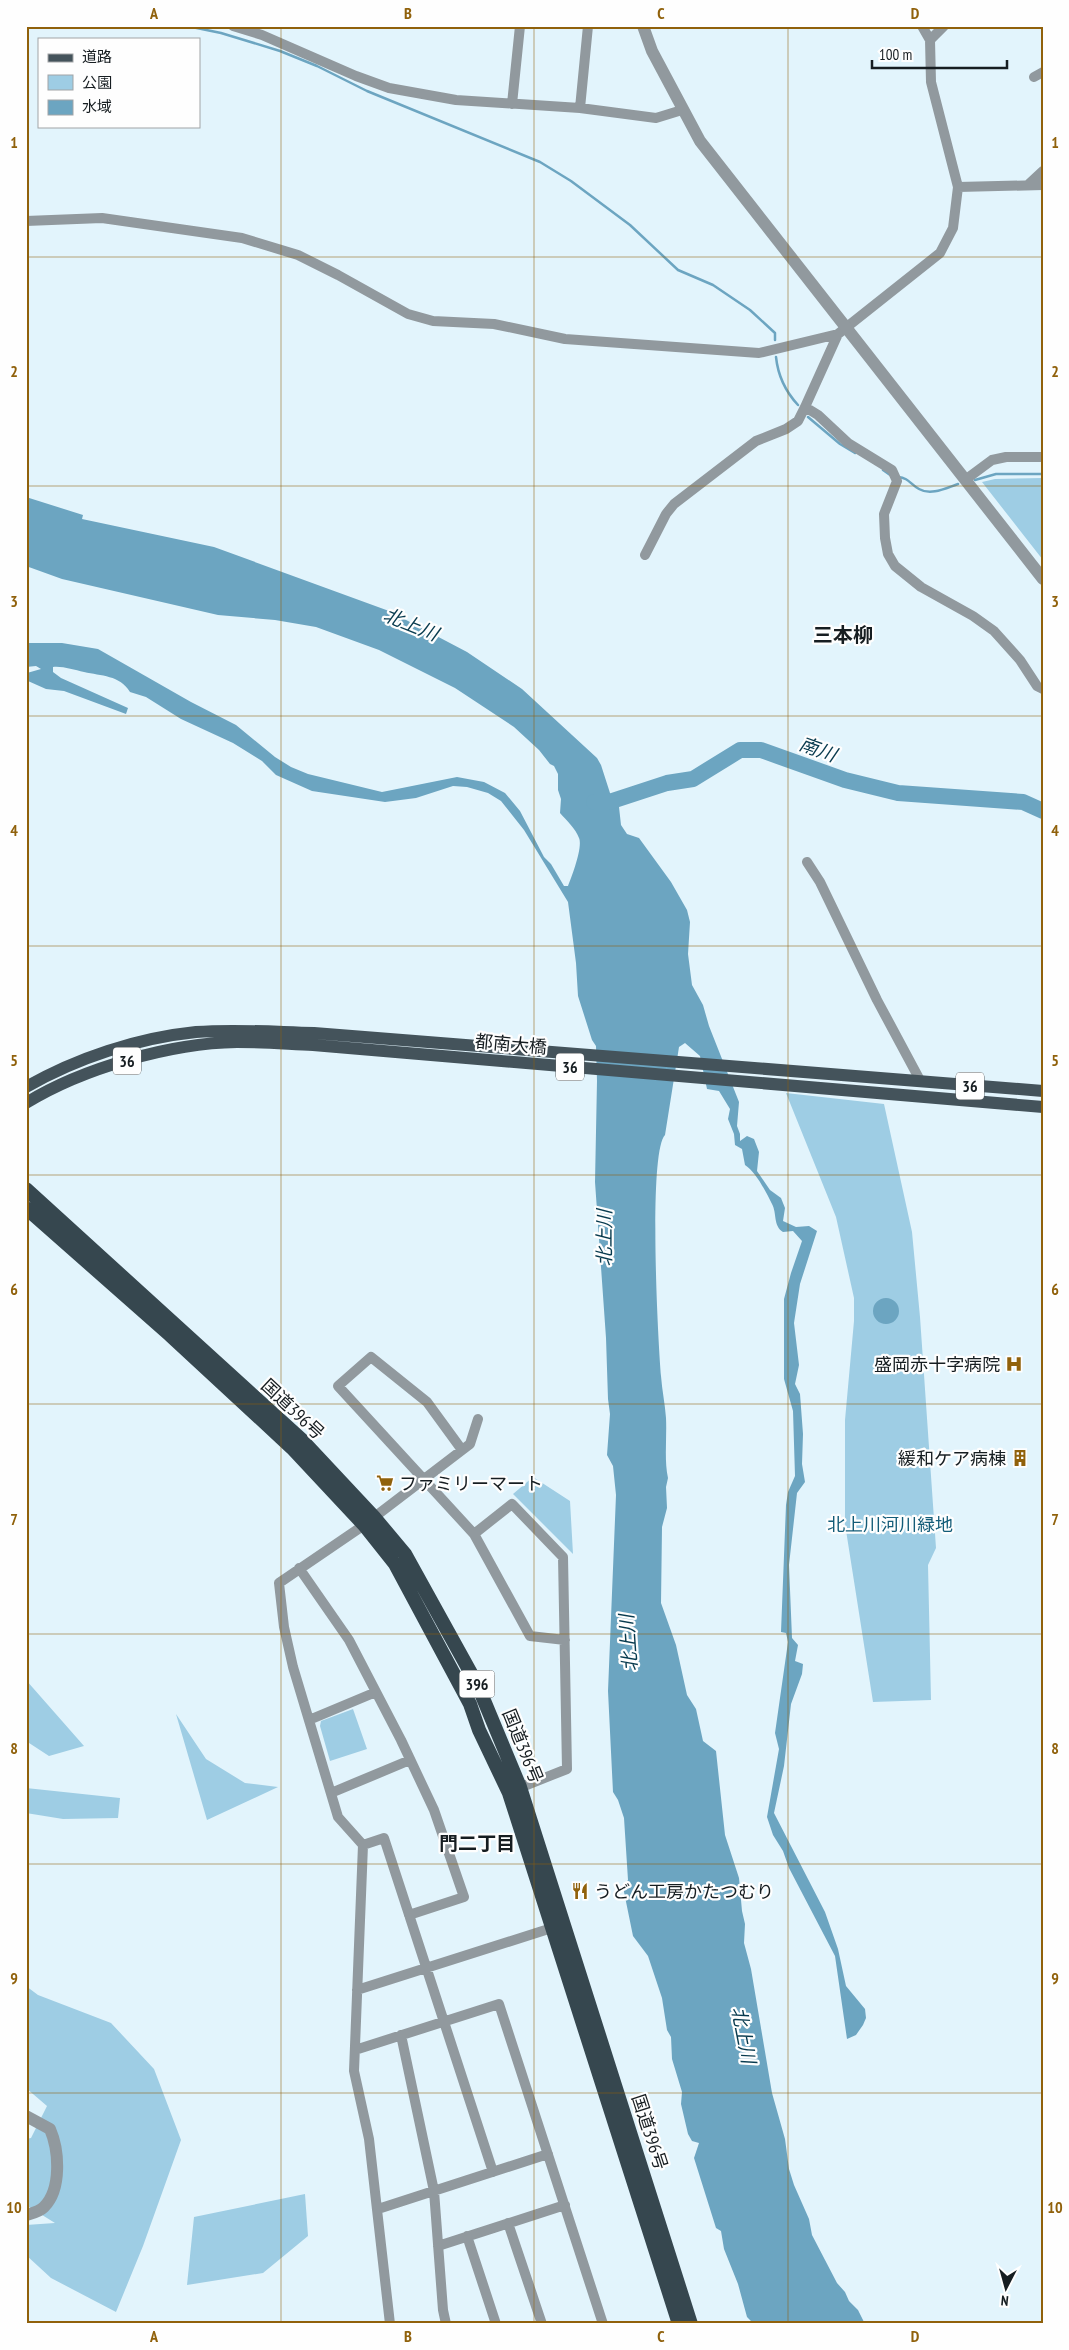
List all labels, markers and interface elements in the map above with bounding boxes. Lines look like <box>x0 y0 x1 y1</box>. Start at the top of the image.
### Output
text: A <box>149 3 159 23</box>
text: B <box>404 3 412 23</box>
text: C <box>657 3 665 23</box>
text: D <box>911 3 920 23</box>
legend <box>38 38 200 128</box>
scale bar <box>872 38 1006 70</box>
text: 100 m <box>879 45 912 64</box>
text: 道路 <box>82 47 112 66</box>
text: 公園 <box>82 73 112 92</box>
text: 水域 <box>82 97 112 116</box>
text: 1 <box>10 132 18 152</box>
text: 1 <box>1051 132 1059 152</box>
text: 2 <box>10 361 18 381</box>
text: 2 <box>1051 361 1059 381</box>
text: 3 <box>10 591 18 611</box>
text: 3 <box>1051 591 1059 611</box>
water label: 北上川 <box>380 602 444 647</box>
district label: 三本柳 <box>813 622 873 648</box>
water label: 南川 <box>796 731 842 767</box>
text: 4 <box>10 820 18 840</box>
text: 4 <box>1051 820 1059 840</box>
street label: 都南大橋 <box>474 1029 548 1059</box>
road number: 36 <box>113 1048 141 1074</box>
text: 5 <box>10 1050 18 1070</box>
text: 5 <box>1051 1050 1059 1070</box>
road number: 36 <box>556 1054 584 1080</box>
road number: 36 <box>956 1072 984 1100</box>
water label: 北上川 <box>592 1208 616 1267</box>
text: 6 <box>10 1279 18 1299</box>
text: 6 <box>1051 1279 1059 1299</box>
place label: 盛岡赤十字病院 <box>874 1353 1000 1376</box>
hospital icon: 盛岡赤十字病院 <box>1004 1354 1024 1374</box>
street label: 国道396号 <box>257 1374 329 1444</box>
place label: 緩和ケア病棟 <box>898 1447 1006 1470</box>
building icon: 緩和ケア病棟 <box>1010 1448 1030 1468</box>
place label: ファミリーマート <box>399 1472 543 1495</box>
supermarket icon: ファミリーマート <box>375 1473 395 1493</box>
text: 7 <box>10 1509 18 1529</box>
text: 7 <box>1051 1509 1059 1529</box>
park label: 北上川河川緑地 <box>827 1513 953 1536</box>
water label: 北上川 <box>614 1612 642 1672</box>
road number: 396 <box>460 1670 494 1698</box>
street label: 国道396号 <box>498 1705 548 1787</box>
text: 8 <box>10 1738 18 1758</box>
text: 8 <box>1051 1738 1059 1758</box>
district label: 門二丁目 <box>439 1831 515 1855</box>
place label: うどん工房かたつむり <box>594 1880 774 1903</box>
restaurant icon: うどん工房かたつむり <box>570 1881 590 1901</box>
text: 9 <box>10 1968 18 1988</box>
text: 9 <box>1051 1968 1059 1988</box>
water label: 北上川 <box>727 2005 762 2067</box>
street label: 国道396号 <box>627 2091 673 2173</box>
text: 10 <box>6 2197 22 2217</box>
text: 10 <box>1047 2197 1063 2217</box>
north arrow <box>982 2262 1032 2312</box>
text: N <box>1000 2292 1009 2310</box>
text: A <box>149 2326 159 2346</box>
text: B <box>404 2326 412 2346</box>
text: C <box>657 2326 665 2346</box>
text: D <box>911 2326 920 2346</box>

